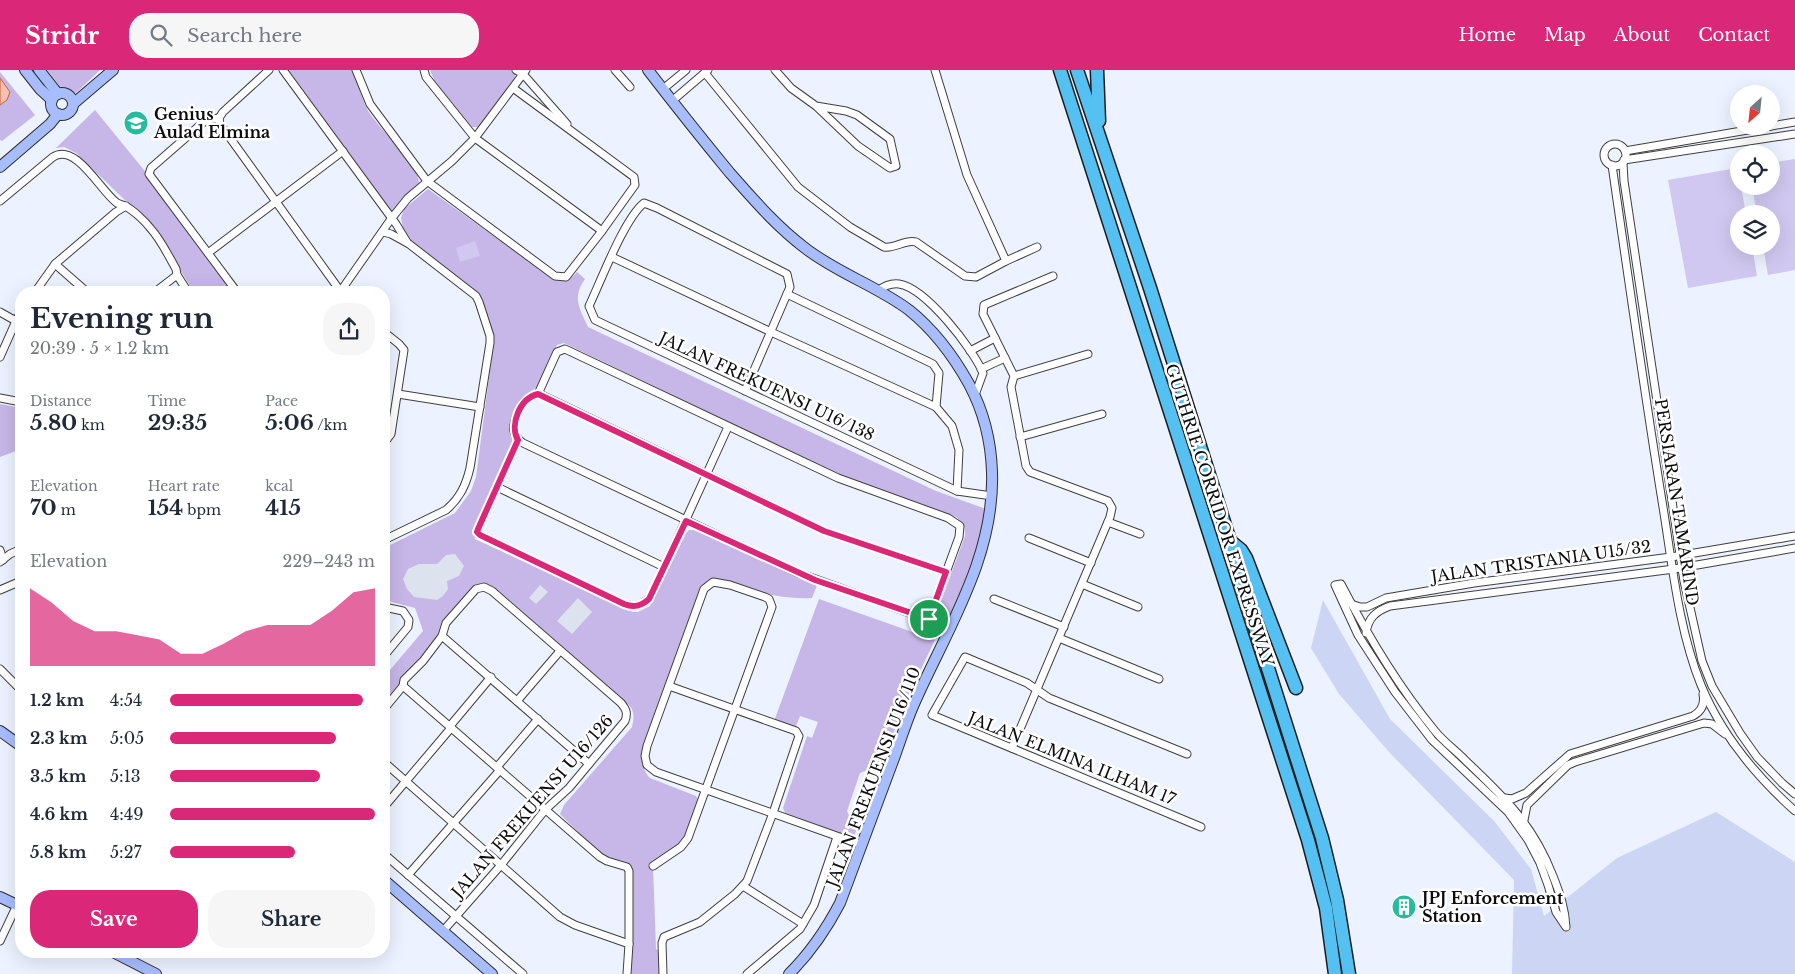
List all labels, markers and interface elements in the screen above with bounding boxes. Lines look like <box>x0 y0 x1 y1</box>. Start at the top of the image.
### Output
search box <box>129 13 479 58</box>
text: Stridr <box>25 21 99 50</box>
icon: search <box>147 21 175 49</box>
text: Search here <box>187 24 302 47</box>
text: Home <box>1458 24 1516 46</box>
text: Map <box>1544 24 1586 46</box>
text: About <box>1614 24 1670 46</box>
text: Contact <box>1698 24 1770 46</box>
north arrow <box>1730 85 1780 135</box>
map controls <box>1730 85 1780 255</box>
place label: Genius Aulad Elmina <box>153 104 270 142</box>
school or university icon: Genius Aulad Elmina <box>123 110 149 136</box>
button: locate <box>1730 145 1780 195</box>
button: layers <box>1730 205 1780 255</box>
text: Evening run <box>30 301 214 336</box>
button: share <box>323 303 375 355</box>
street label: JALAN FREKUENSI U16/138 <box>654 326 878 445</box>
text: 20:39 · 5 × 1.2 km <box>30 338 169 358</box>
street label: GUTHRIE CORRIDOR EXPRESSWAY <box>1161 361 1279 669</box>
text: Distance <box>30 392 92 410</box>
text: Time <box>148 392 186 410</box>
text: Pace <box>265 392 298 410</box>
street label: PERSIARAN TAMARIND <box>1651 397 1703 607</box>
text: 5.80 <box>30 410 77 436</box>
text: 29:35 <box>148 410 207 436</box>
text: 5:06 <box>265 410 314 436</box>
text: km <box>77 416 105 434</box>
text: /km <box>314 416 347 434</box>
text: Elevation <box>30 477 98 495</box>
text: Heart rate <box>148 477 220 495</box>
text: kcal <box>265 477 293 495</box>
text: 70 <box>30 495 57 521</box>
text: 154 <box>148 495 183 521</box>
text: 415 <box>265 495 301 521</box>
text: m <box>57 501 76 519</box>
text: bpm <box>183 501 221 519</box>
street label: JALAN TRISTANIA U15/32 <box>1428 536 1652 587</box>
text: Elevation <box>30 551 107 571</box>
text: 229–243 m <box>283 551 375 571</box>
pin <box>908 598 950 640</box>
icon: arrive <box>915 605 943 633</box>
street label: JALAN FREKUENSI U16/110 <box>821 664 924 892</box>
text: 1.2 km <box>30 690 84 710</box>
text: 4:54 <box>110 690 142 710</box>
street label: JALAN ELMINA ILHAM 17 <box>963 706 1180 809</box>
street label: JALAN FREKUENSI U16/126 <box>446 710 617 903</box>
text: 2.3 km <box>30 728 87 748</box>
text: 5:05 <box>110 728 144 748</box>
text: 3.5 km <box>30 766 86 786</box>
text: 5:13 <box>110 766 141 786</box>
text: 4.6 km <box>30 804 88 824</box>
text: 4:49 <box>110 804 144 824</box>
text: 5.8 km <box>30 842 86 862</box>
text: 5:27 <box>110 842 142 862</box>
place label: JPJ Enforcement Station <box>1419 888 1564 926</box>
button: Save <box>30 890 198 948</box>
button: Share <box>208 890 375 948</box>
building icon: JPJ Enforcement Station <box>1391 894 1417 920</box>

